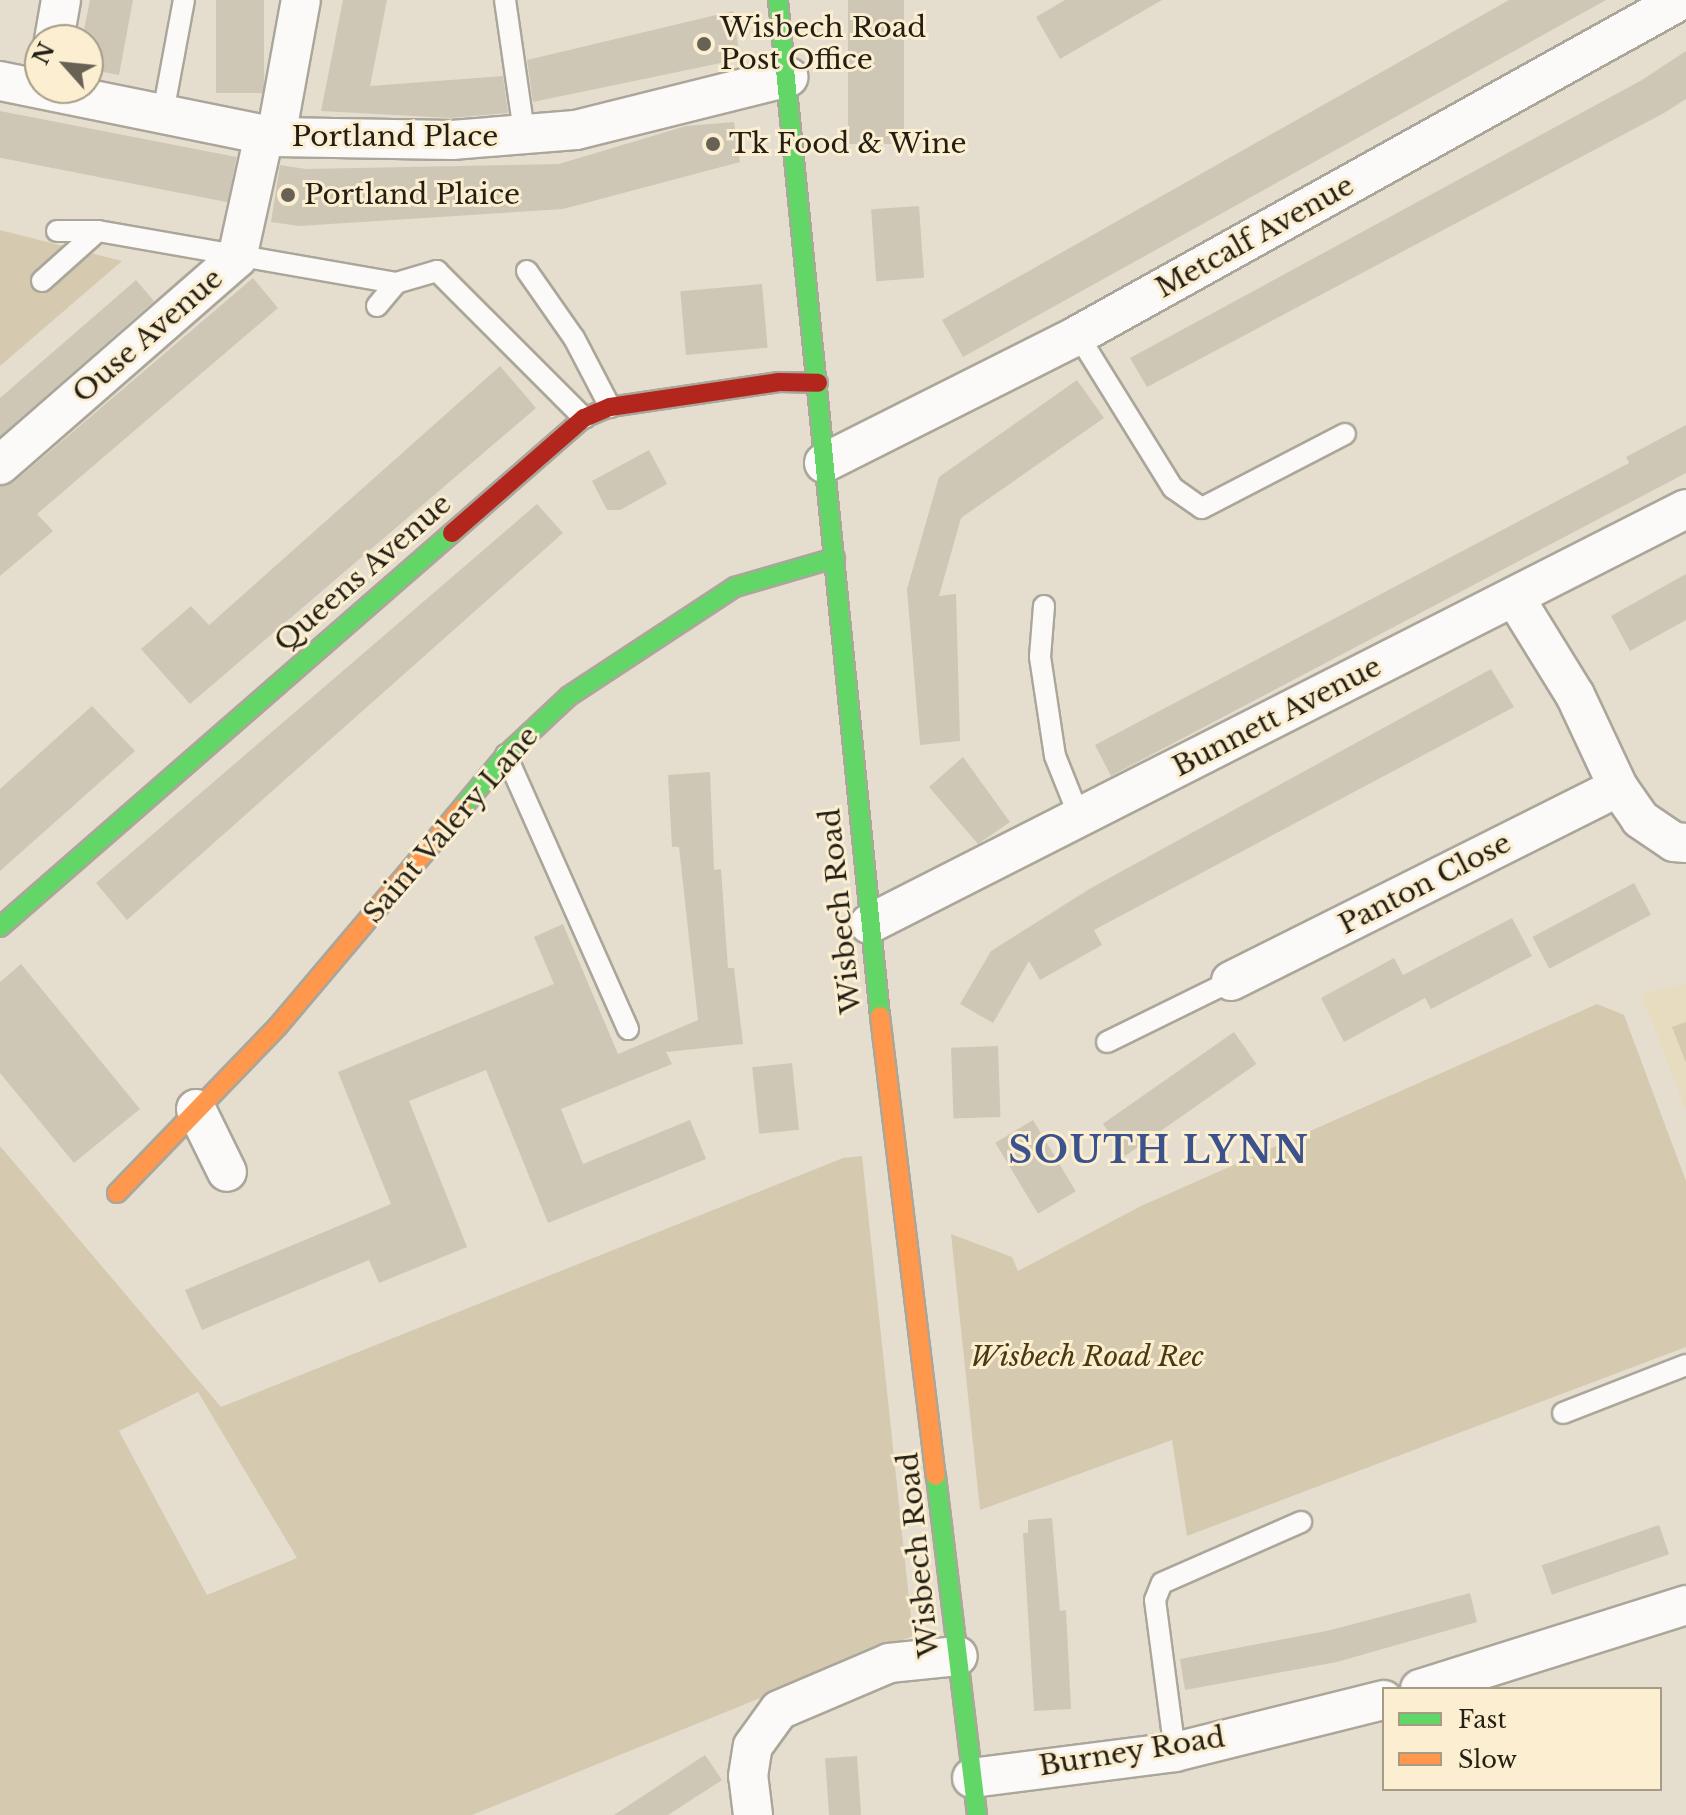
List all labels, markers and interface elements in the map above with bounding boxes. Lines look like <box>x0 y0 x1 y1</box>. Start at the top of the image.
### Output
place label: Wisbech Road Post Office <box>720 11 926 77</box>
north arrow <box>24 24 104 104</box>
marker: Wisbech Road Post Office <box>695 35 713 53</box>
text: N <box>27 38 61 69</box>
street label: Portland Place <box>292 120 498 154</box>
place label: Tk Food & Wine <box>729 127 968 161</box>
marker: Tk Food & Wine <box>704 135 722 153</box>
street label: Metcalf Avenue <box>1150 168 1360 306</box>
place label: Portland Plaice <box>304 178 520 212</box>
marker: Portland Plaice <box>279 186 297 204</box>
street label: Ouse Avenue <box>66 261 230 411</box>
street label: Queens Avenue <box>267 487 459 659</box>
street label: Bunnett Avenue <box>1167 650 1387 784</box>
street label: Saint Valery Lane <box>356 719 546 931</box>
street label: Wisbech Road <box>814 807 868 1015</box>
street label: Panton Close <box>1333 826 1517 942</box>
district label: SOUTH LYNN <box>1008 1129 1310 1173</box>
park label: Wisbech Road Rec <box>969 1340 1205 1374</box>
street label: Wisbech Road <box>892 1451 946 1659</box>
legend <box>1382 1687 1662 1791</box>
text: Fast <box>1458 1705 1506 1734</box>
street label: Burney Road <box>1036 1721 1228 1783</box>
text: Slow <box>1458 1745 1517 1774</box>

